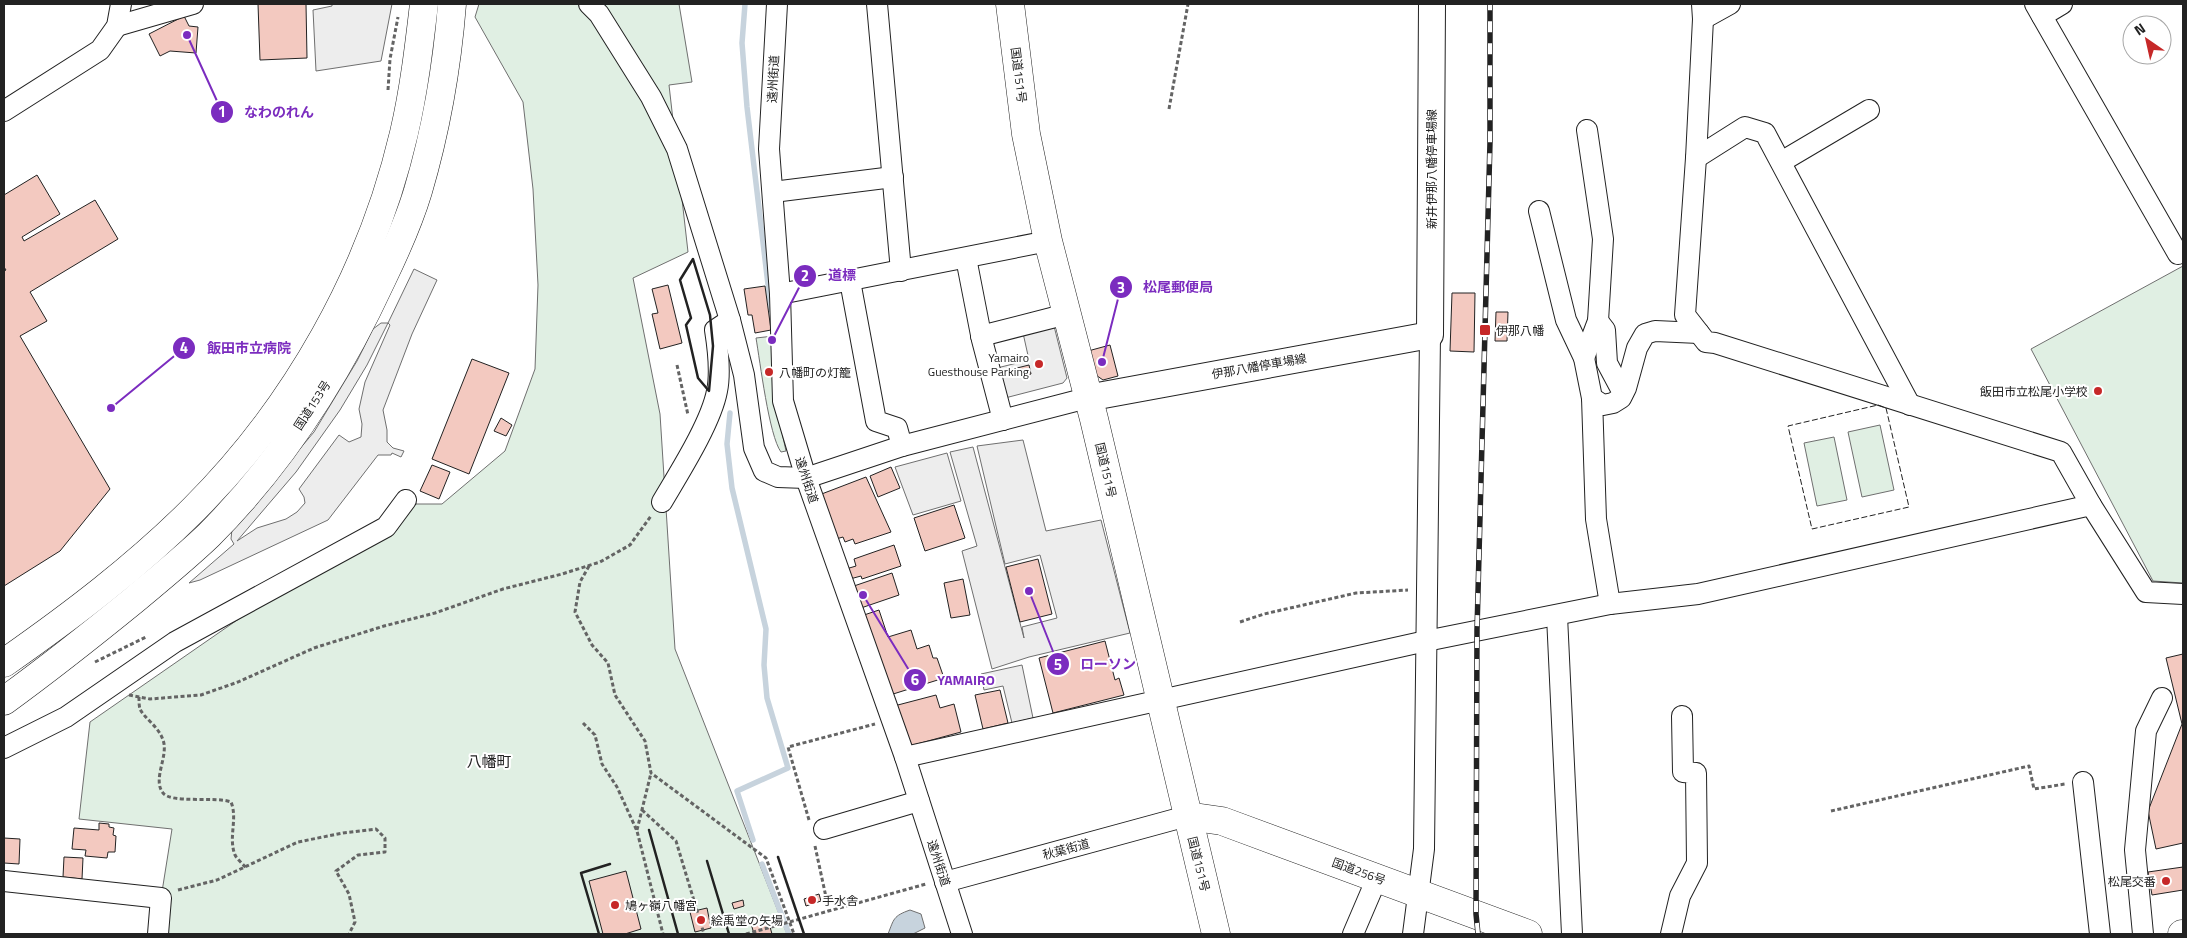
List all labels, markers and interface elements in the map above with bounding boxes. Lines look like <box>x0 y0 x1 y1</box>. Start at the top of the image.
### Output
north arrow <box>2122 15 2172 65</box>
text: N <box>2130 17 2149 40</box>
street label: 国道151号 <box>1006 46 1032 104</box>
street label: 遠州街道 <box>762 55 784 103</box>
callout: なわのれん <box>209 98 324 127</box>
text: 1 <box>218 100 226 123</box>
text: なわのれん <box>244 101 314 122</box>
street label: 新井伊那八幡停車場線 <box>1422 109 1441 229</box>
callout: 道標 <box>793 261 866 290</box>
text: 2 <box>801 264 809 287</box>
text: 道標 <box>828 264 856 285</box>
callout: 松尾郵便局 <box>1108 273 1223 302</box>
text: 3 <box>1117 276 1125 299</box>
text: 松尾郵便局 <box>1143 276 1213 297</box>
place label: 伊那八幡 <box>1496 321 1544 340</box>
marker: 伊那八幡 <box>1478 323 1492 337</box>
callout: 飯田市立病院 <box>172 334 301 363</box>
text: 4 <box>180 336 188 359</box>
text: 飯田市立病院 <box>207 337 291 358</box>
place label: Yamairo Guesthouse Parking <box>928 348 1029 381</box>
street label: 伊那八幡停車場線 <box>1210 348 1308 384</box>
marker: Yamairo Guesthouse Parking <box>1033 358 1045 370</box>
place label: 八幡町の灯籠 <box>779 363 851 382</box>
marker: 八幡町の灯籠 <box>763 366 775 378</box>
street label: 国道153号 <box>289 376 335 434</box>
place label: 飯田市立松尾小学校 <box>1980 382 2088 401</box>
marker: 飯田市立松尾小学校 <box>2092 385 2104 397</box>
street label: 国道151号 <box>1090 440 1122 500</box>
street label: 遠州街道 <box>791 454 823 506</box>
callout: ローソン <box>1045 650 1146 679</box>
text: 5 <box>1054 653 1062 676</box>
text: ローソン <box>1080 653 1136 674</box>
callout: YAMAIRO <box>902 666 1005 695</box>
text: 6 <box>911 668 919 691</box>
text: YAMAIRO <box>937 669 995 690</box>
district label: 八幡町 <box>466 750 512 773</box>
street label: 秋葉街道 <box>1040 834 1092 864</box>
street label: 国道151号 <box>1183 834 1215 894</box>
street label: 遠州街道 <box>923 837 955 889</box>
street label: 国道256号 <box>1329 852 1389 890</box>
place label: 松尾交番 <box>2108 872 2156 891</box>
marker: 松尾交番 <box>2160 875 2172 887</box>
place label: 手水舎 <box>822 891 858 910</box>
marker: 手水舎 <box>806 894 818 906</box>
place label: 鳩ヶ嶺八幡宮 <box>625 896 697 915</box>
marker: 鳩ヶ嶺八幡宮 <box>609 899 621 911</box>
place label: 絵禹堂の矢場 <box>711 911 783 930</box>
marker: 絵禹堂の矢場 <box>695 914 707 926</box>

